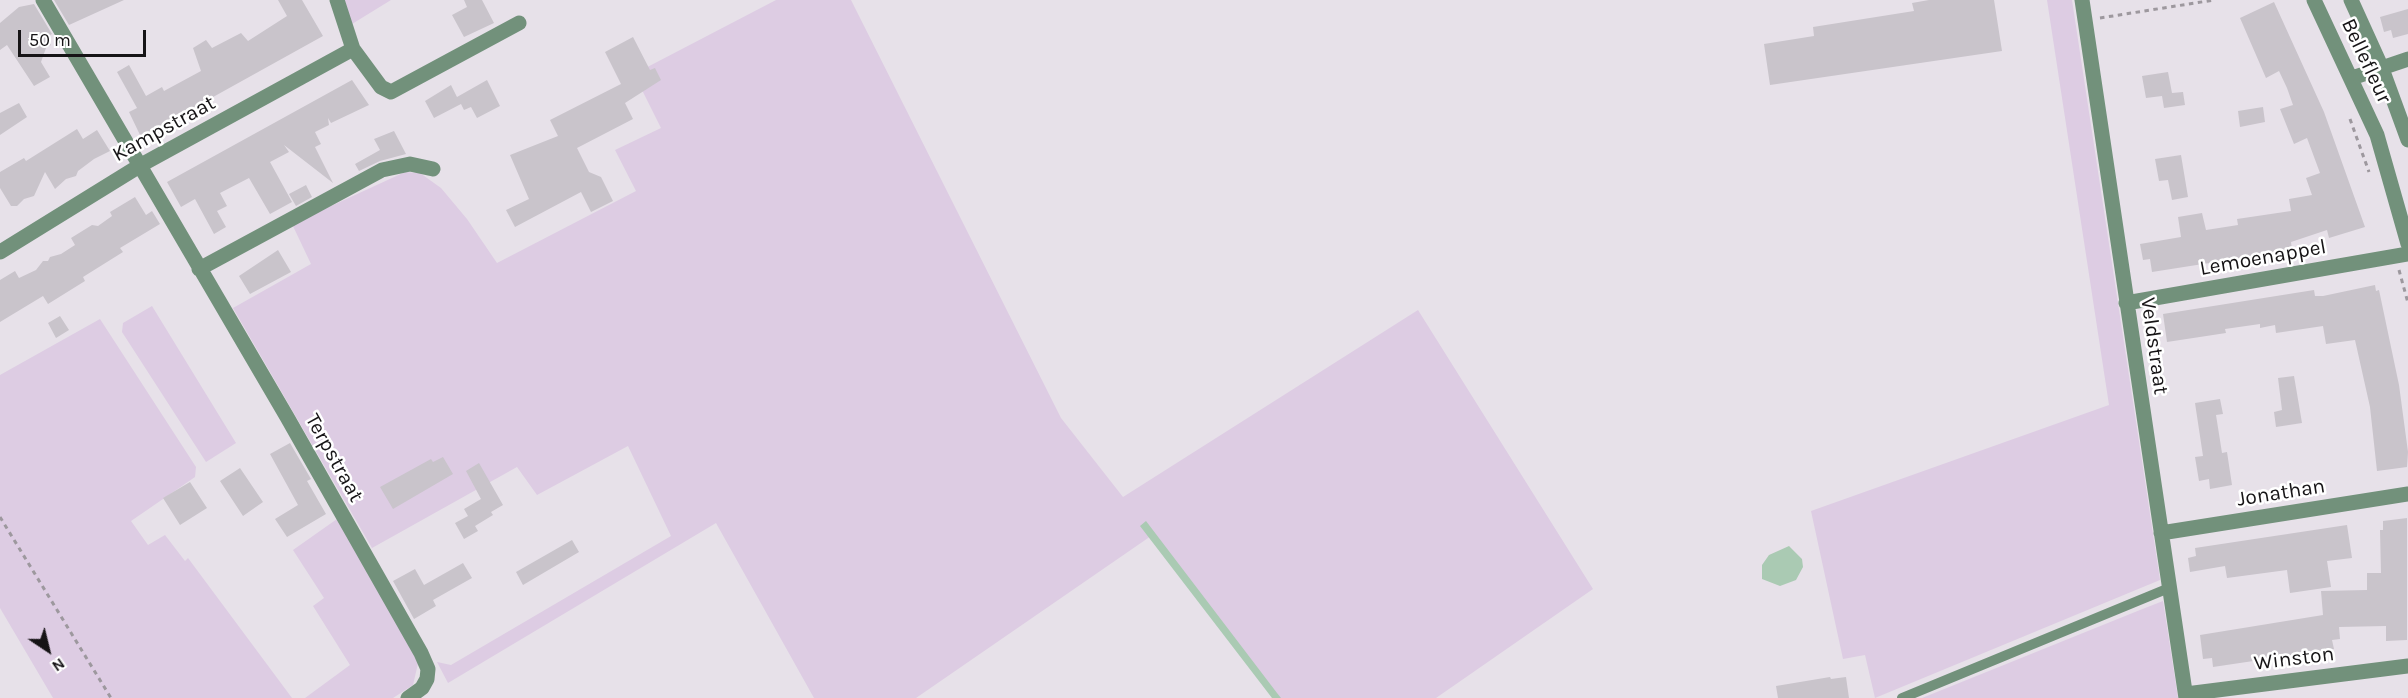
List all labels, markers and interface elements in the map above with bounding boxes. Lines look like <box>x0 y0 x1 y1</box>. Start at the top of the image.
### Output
street label: Bellefleur <box>2335 15 2397 107</box>
scale bar <box>21 18 148 56</box>
text: 50 m <box>29 29 71 51</box>
street label: Kampstraat <box>108 90 220 168</box>
street label: Lemoenappel <box>2198 234 2328 282</box>
street label: Veldstraat <box>2135 296 2173 396</box>
street label: Terpstraat <box>299 409 369 507</box>
street label: Jonathan <box>2235 474 2327 512</box>
north arrow <box>18 620 78 680</box>
street label: Winston <box>2252 642 2336 676</box>
text: N <box>48 654 69 676</box>

